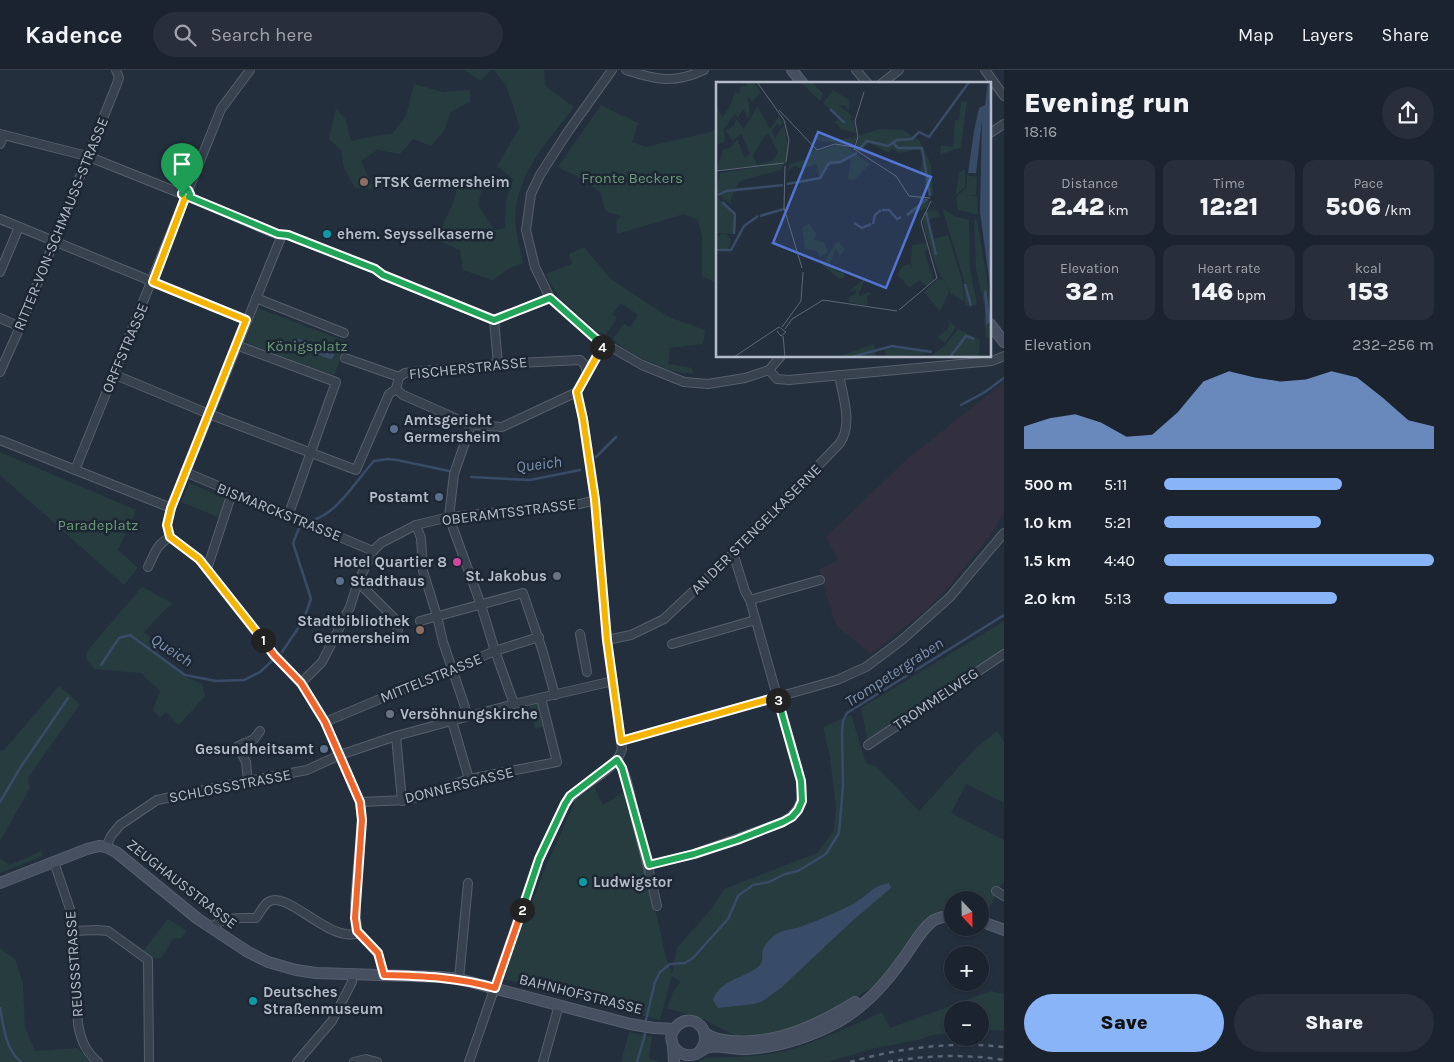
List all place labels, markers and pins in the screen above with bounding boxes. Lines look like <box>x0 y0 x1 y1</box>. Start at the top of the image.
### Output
pin <box>161 143 203 194</box>
place label: FTSK Germersheim <box>374 173 510 191</box>
marker: FTSK Germersheim <box>358 176 370 188</box>
place label: ehem. Seysselkaserne <box>337 225 494 243</box>
marker: ehem. Seysselkaserne <box>321 228 333 240</box>
pin: 4 <box>590 334 614 360</box>
place label: Amtsgericht Germersheim <box>404 411 500 446</box>
marker: Amtsgericht Germersheim <box>388 423 400 435</box>
place label: Postamt <box>369 488 429 506</box>
marker: Postamt <box>433 491 445 503</box>
place label: Hotel Quartier 8 <box>333 553 447 571</box>
marker: Hotel Quartier 8 <box>451 556 463 568</box>
place label: St. Jakobus <box>465 567 547 585</box>
marker: St. Jakobus <box>551 570 563 582</box>
place label: Stadthaus <box>350 572 425 590</box>
marker: Stadthaus <box>334 575 346 587</box>
place label: Stadtbibliothek Germersheim <box>297 612 410 647</box>
marker: Stadtbibliothek Germersheim <box>414 624 426 636</box>
pin: 1 <box>250 628 276 652</box>
pin: 3 <box>766 688 790 712</box>
place label: Versöhnungskirche <box>400 705 538 723</box>
marker: Versöhnungskirche <box>384 708 396 720</box>
place label: Gesundheitsamt <box>195 740 314 758</box>
marker: Gesundheitsamt <box>318 743 330 755</box>
place label: Ludwigstor <box>593 873 672 891</box>
marker: Ludwigstor <box>577 876 589 888</box>
pin: 2 <box>510 898 534 922</box>
place label: Deutsches Straßenmuseum <box>263 983 383 1018</box>
marker: Deutsches Straßenmuseum <box>247 995 259 1007</box>

